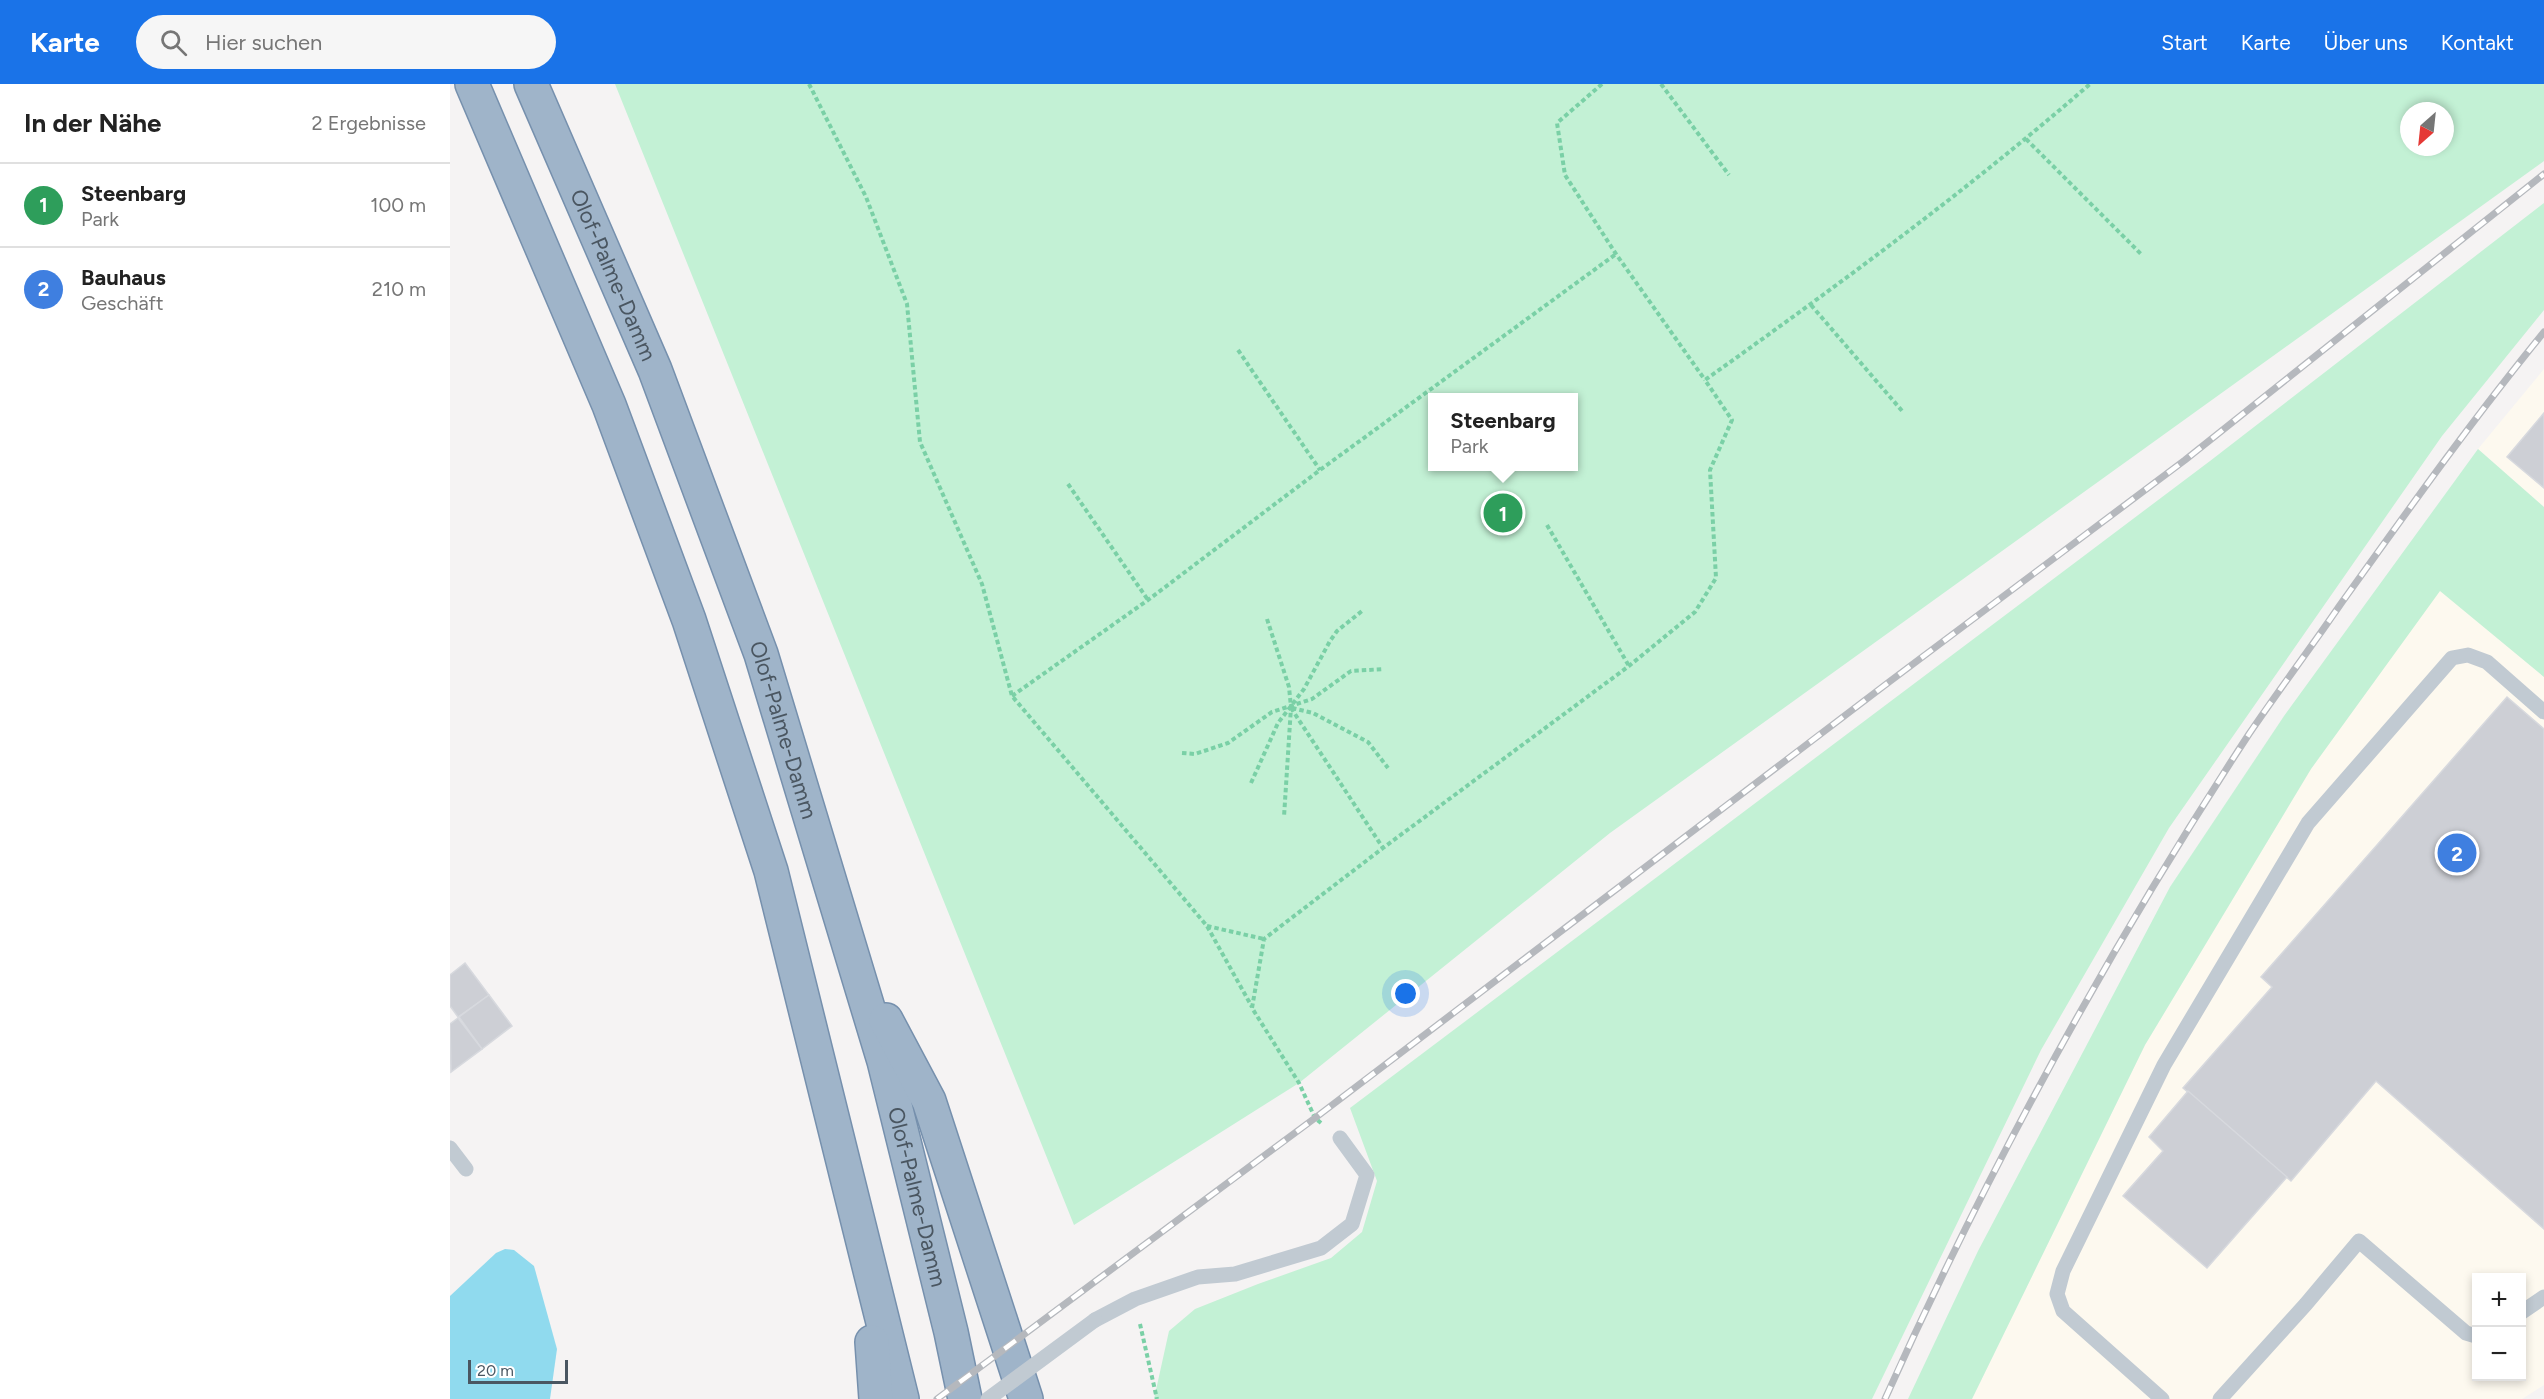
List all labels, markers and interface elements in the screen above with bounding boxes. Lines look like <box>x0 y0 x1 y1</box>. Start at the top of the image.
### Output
search box <box>136 15 556 69</box>
text: Karte <box>30 25 100 59</box>
icon: search <box>157 26 190 59</box>
text: Hier suchen <box>205 29 322 56</box>
text: Start <box>2161 30 2208 55</box>
text: Karte <box>2241 30 2291 55</box>
text: Über uns <box>2324 30 2408 55</box>
text: Kontakt <box>2441 30 2514 55</box>
north arrow <box>2400 102 2454 156</box>
text: In der Nähe <box>24 107 161 139</box>
text: 2 Ergebnisse <box>312 111 426 135</box>
text: Steenbarg <box>81 180 186 207</box>
street label: Olof-Palme-Damm <box>565 185 663 365</box>
text: 1 <box>39 193 48 217</box>
text: 100 m <box>370 193 426 217</box>
text: Park <box>81 207 119 231</box>
text: Bauhaus <box>81 264 166 291</box>
text: 2 <box>38 277 49 301</box>
text: 210 m <box>372 277 426 301</box>
text: Geschäft <box>81 291 164 315</box>
popup <box>1428 393 1578 471</box>
text: Steenbarg <box>1450 407 1556 434</box>
text: Park <box>1450 434 1488 458</box>
pin: 1 <box>1484 490 1522 536</box>
street label: Olof-Palme-Damm <box>744 637 823 822</box>
pin: 2 <box>2438 830 2476 876</box>
your location <box>1391 979 1420 1008</box>
street label: Olof-Palme-Damm <box>882 1104 953 1290</box>
map controls <box>2472 1273 2526 1381</box>
button: + <box>2472 1273 2526 1327</box>
button: − <box>2472 1327 2526 1381</box>
scale bar <box>468 1357 568 1384</box>
text: 20 m <box>477 1361 514 1380</box>

